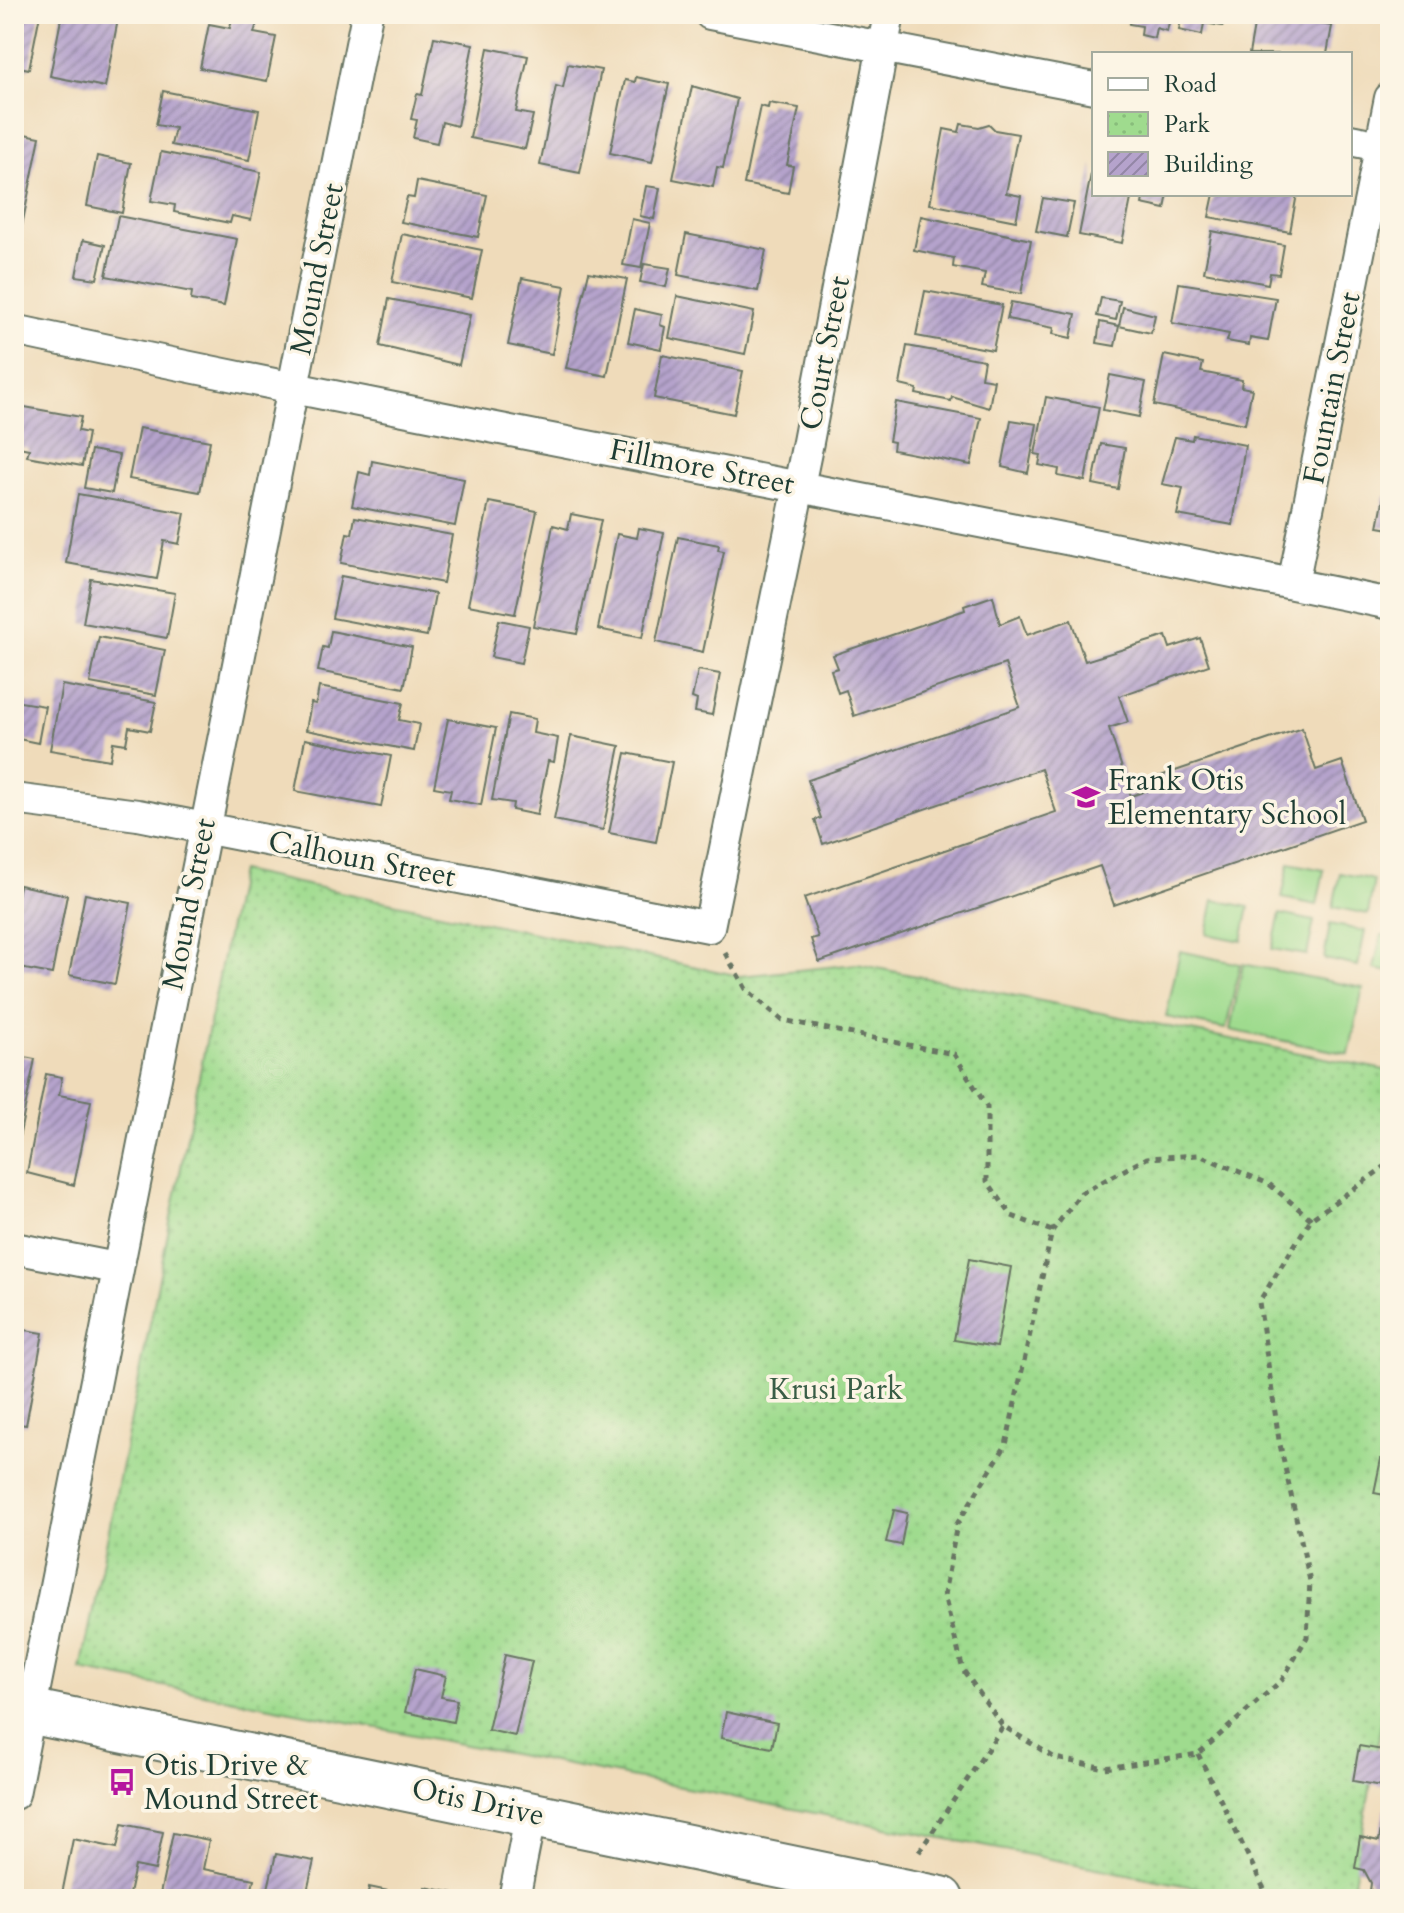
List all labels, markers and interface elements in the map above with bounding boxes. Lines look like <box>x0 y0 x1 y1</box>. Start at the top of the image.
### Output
legend <box>1092 52 1352 196</box>
text: Road <box>1164 68 1217 101</box>
text: Park <box>1164 108 1210 141</box>
text: Building <box>1164 148 1254 181</box>
street label: Mound Street <box>280 179 354 358</box>
street label: Court Street <box>790 272 860 434</box>
street label: Fountain Street <box>1293 288 1371 488</box>
street label: Fillmore Street <box>606 429 798 505</box>
place label: Frank Otis Elementary School <box>1108 760 1347 835</box>
school or university icon: Frank Otis Elementary School <box>1071 782 1101 812</box>
street label: Mound Street <box>152 814 226 993</box>
street label: Calhoun Street <box>265 821 460 897</box>
park label: Krusi Park <box>769 1369 903 1410</box>
place label: Otis Drive & Mound Street <box>144 1745 319 1820</box>
bus stop icon: Otis Drive & Mound Street <box>107 1767 137 1797</box>
street label: Otis Drive <box>408 1768 548 1836</box>

